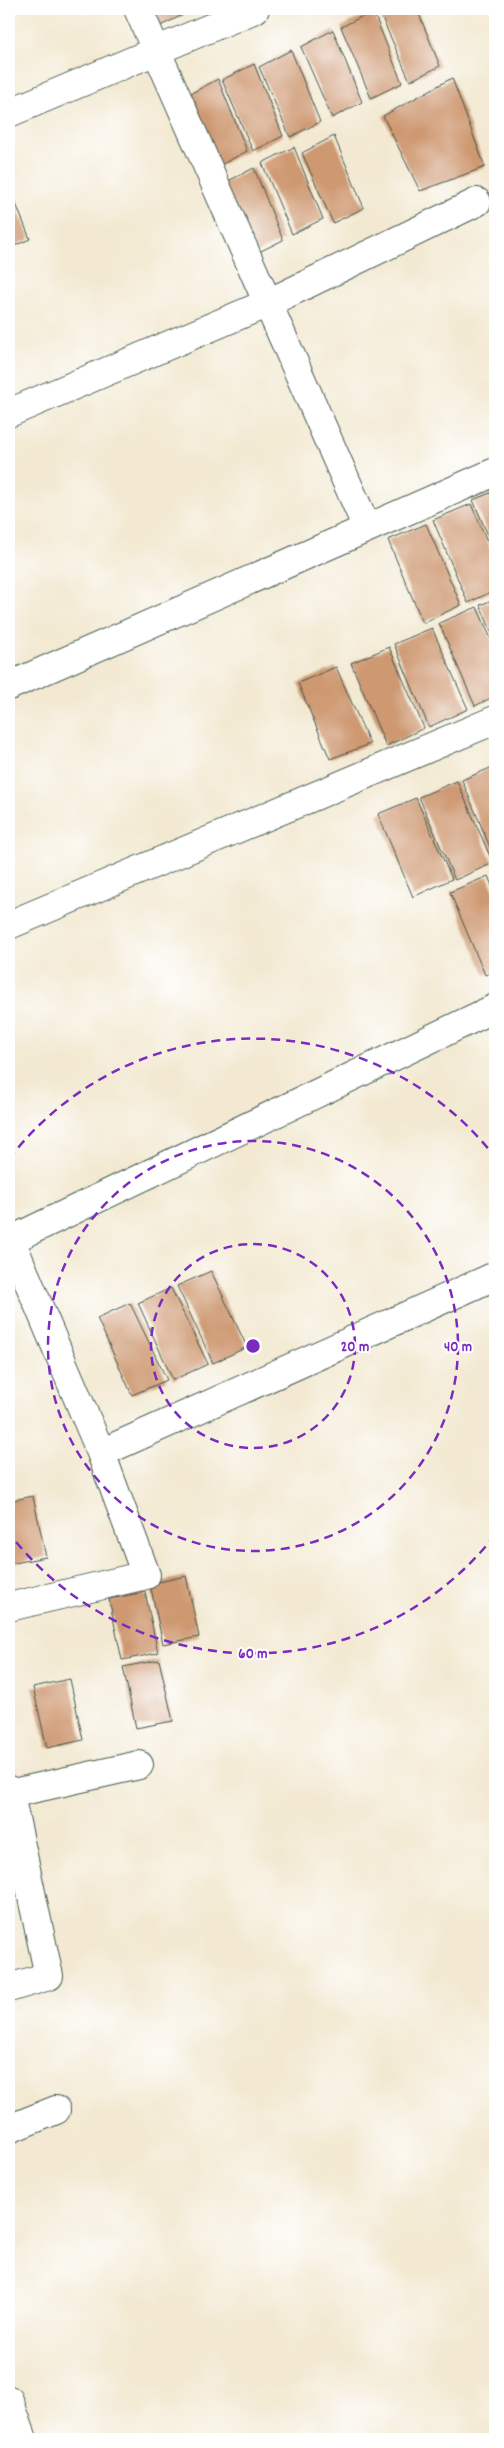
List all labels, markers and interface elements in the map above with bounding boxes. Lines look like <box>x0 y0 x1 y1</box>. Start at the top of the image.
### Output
centre of rings <box>244 1337 262 1355</box>
text: 20 m <box>341 1337 369 1359</box>
text: 40 m <box>444 1337 472 1359</box>
text: 60 m <box>238 1644 268 1666</box>

